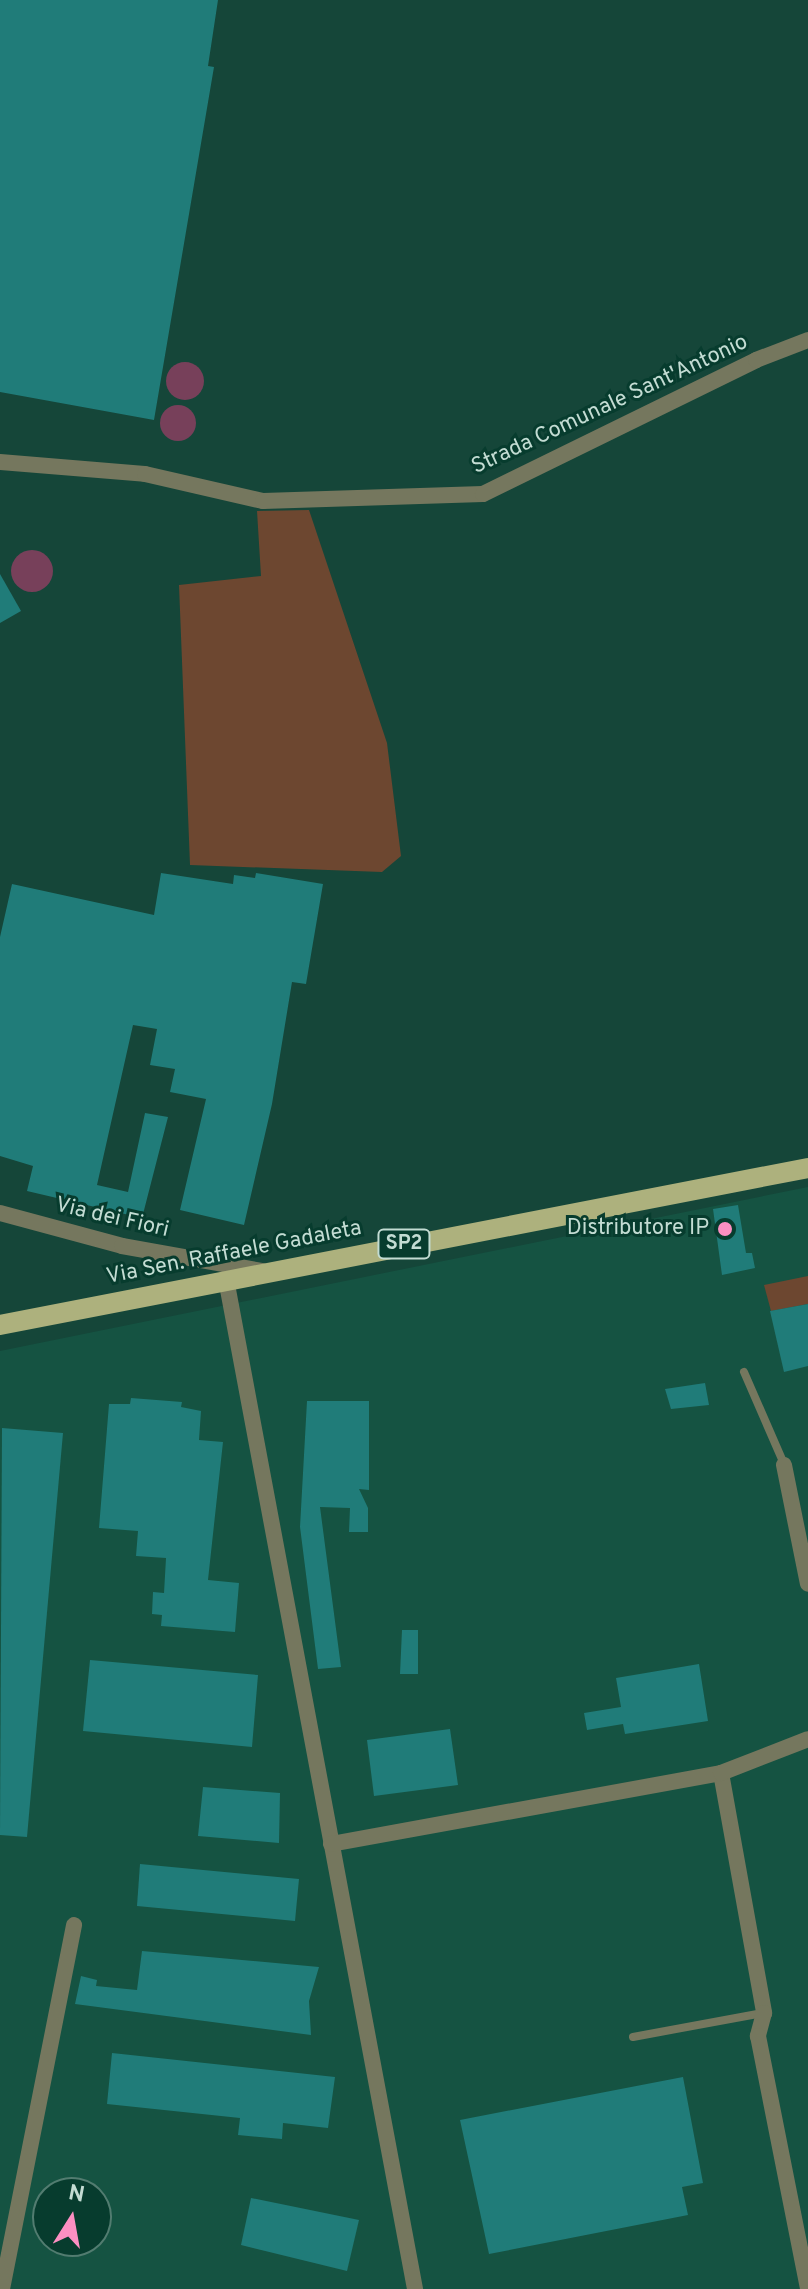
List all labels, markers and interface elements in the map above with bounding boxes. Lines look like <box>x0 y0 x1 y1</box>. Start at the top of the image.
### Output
street label: Strada Comunale Sant'Antonio <box>468 329 752 481</box>
street label: Via dei Fiori <box>53 1192 171 1244</box>
street label: Via Sen. Raffaele Gadaleta <box>104 1215 364 1291</box>
place label: Distributore IP <box>567 1216 709 1242</box>
marker: Distributore IP <box>716 1220 734 1238</box>
road number: SP2 <box>376 1228 432 1260</box>
north arrow <box>32 2177 112 2257</box>
text: N <box>66 2180 87 2210</box>

